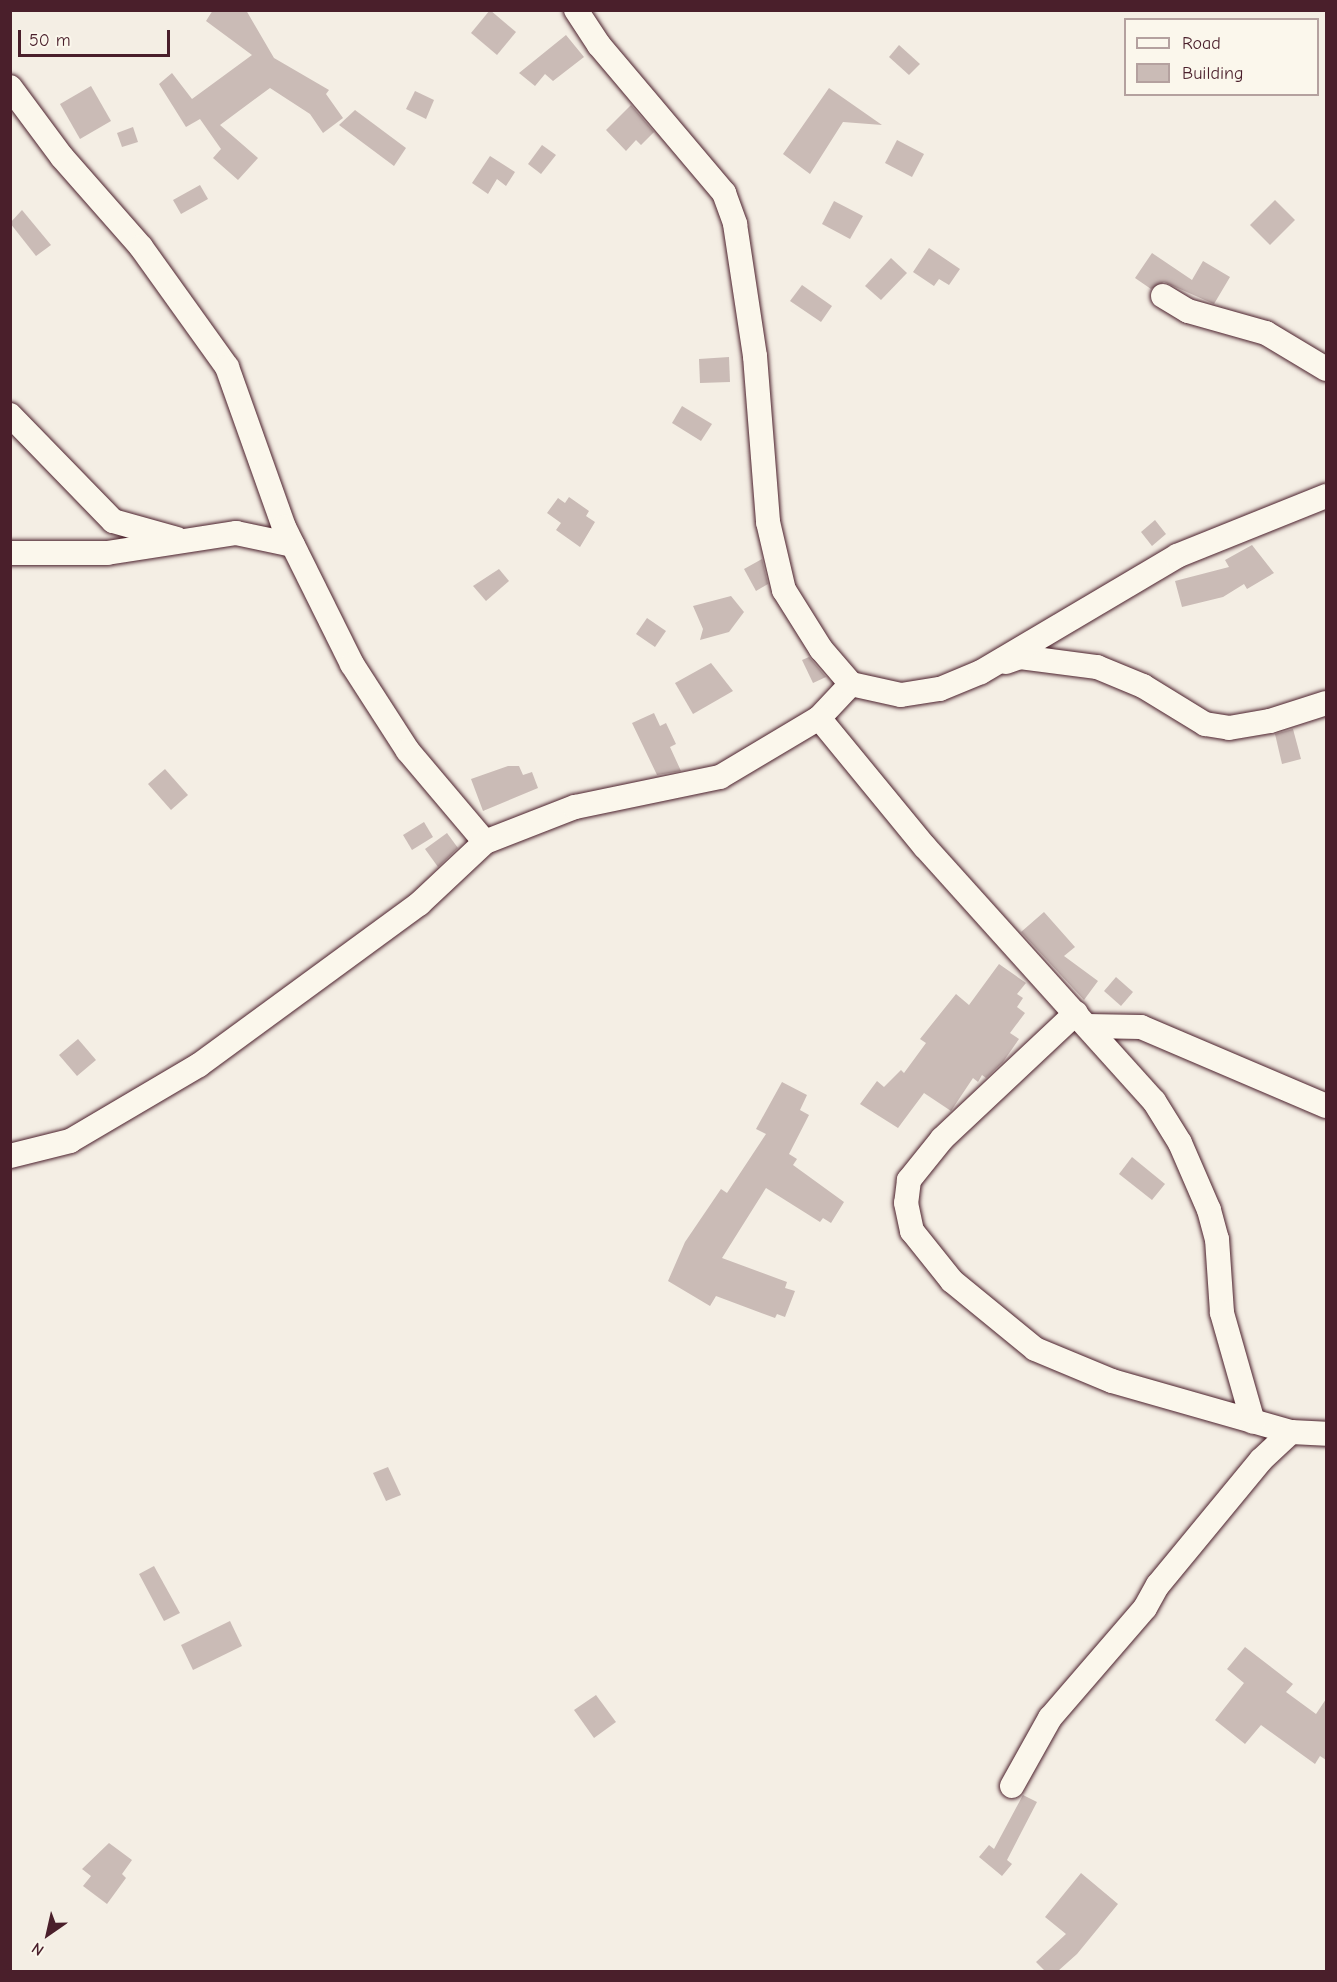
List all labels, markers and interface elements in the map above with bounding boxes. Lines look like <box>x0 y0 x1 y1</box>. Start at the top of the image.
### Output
scale bar <box>21 18 172 56</box>
legend <box>1124 18 1319 96</box>
text: 50 m <box>29 30 71 51</box>
text: Road <box>1182 33 1221 54</box>
text: Building <box>1182 63 1244 84</box>
north arrow <box>18 1904 78 1964</box>
text: N <box>29 1939 47 1959</box>

